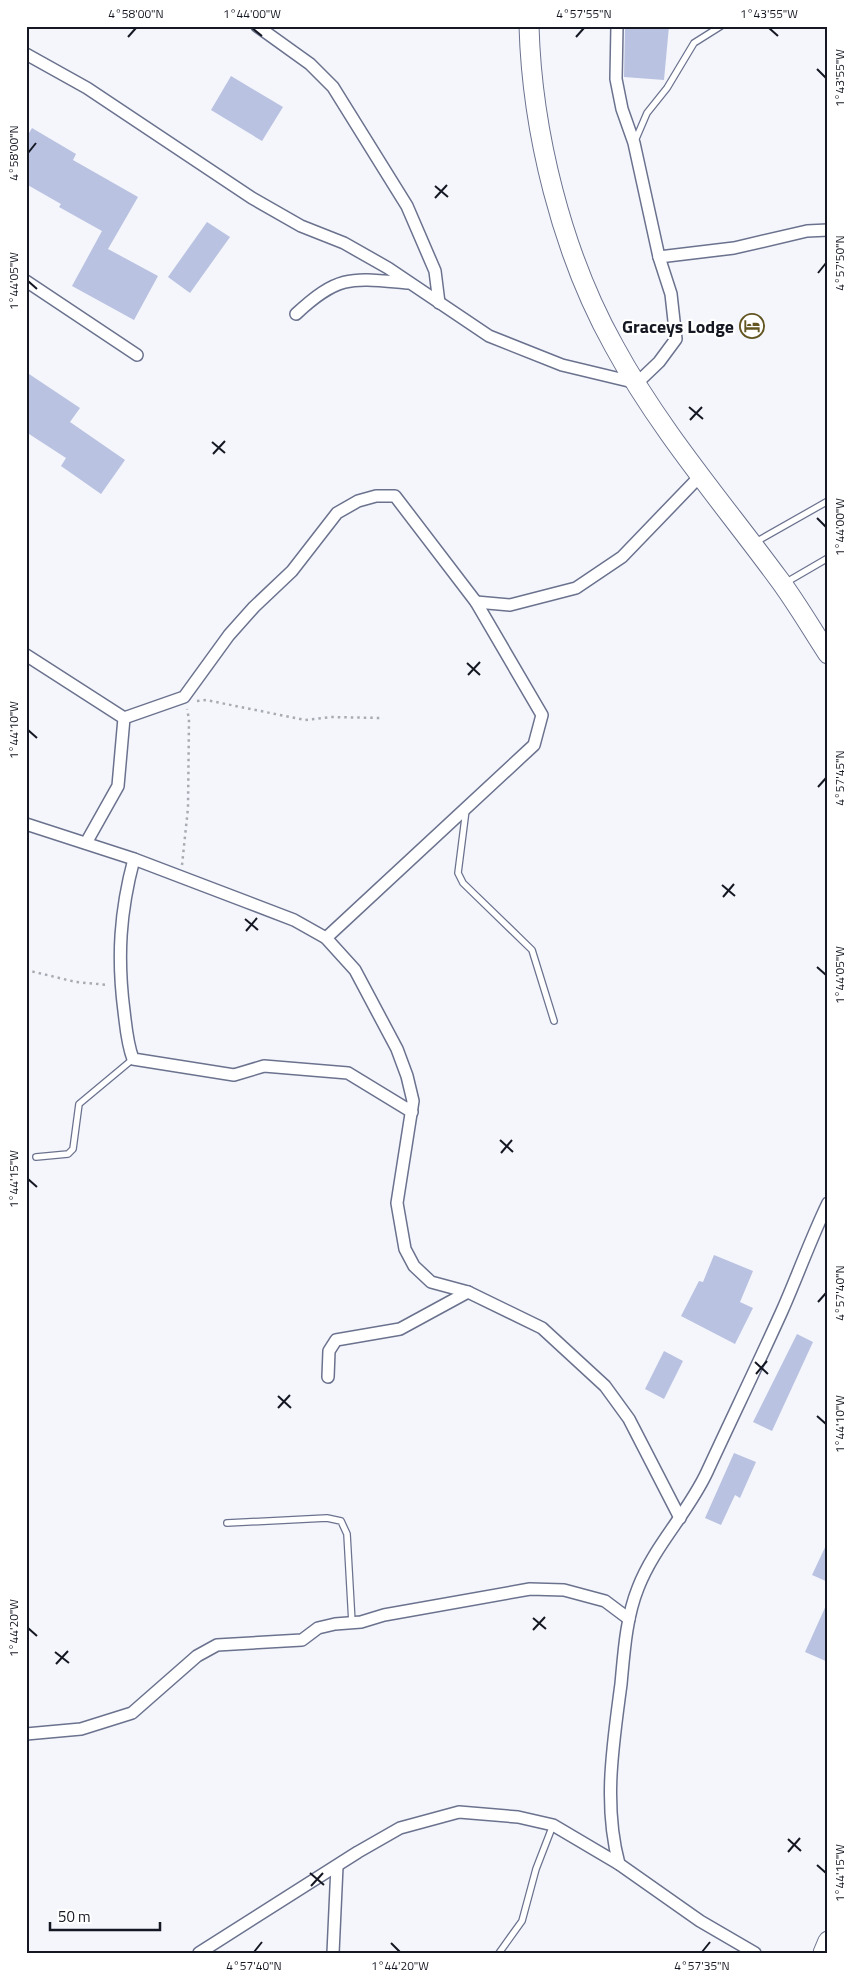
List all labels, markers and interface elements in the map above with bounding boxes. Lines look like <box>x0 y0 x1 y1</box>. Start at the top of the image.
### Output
text: 4°58'00"N <box>108 4 164 23</box>
text: 1°44'00"W <box>223 4 281 23</box>
text: 4°57'55"N <box>556 4 612 23</box>
text: 1°43'55"W <box>740 4 798 23</box>
text: 1°43'55"W <box>830 49 849 107</box>
text: 4°58'00"N <box>4 125 23 181</box>
text: 4°57'50"N <box>830 235 849 291</box>
text: 1°44'05"W <box>4 252 23 310</box>
place label: Graceys Lodge <box>622 313 734 340</box>
hotel icon: Graceys Lodge <box>739 313 765 339</box>
text: 1°44'00"W <box>830 498 849 556</box>
text: 1°44'10"W <box>4 701 23 759</box>
text: 4°57'45"N <box>830 750 849 806</box>
text: 1°44'05"W <box>830 946 849 1004</box>
text: 1°44'15"W <box>4 1150 23 1208</box>
text: 4°57'40"N <box>830 1265 849 1321</box>
text: 1°44'10"W <box>830 1395 849 1453</box>
text: 1°44'20"W <box>4 1599 23 1657</box>
text: 1°44'15"W <box>830 1844 849 1902</box>
scale bar <box>50 1899 160 1931</box>
text: 50 m <box>58 1905 91 1928</box>
text: 4°57'40"N <box>226 1956 282 1975</box>
text: 1°44'20"W <box>371 1956 429 1975</box>
text: 4°57'35"N <box>674 1956 730 1975</box>

